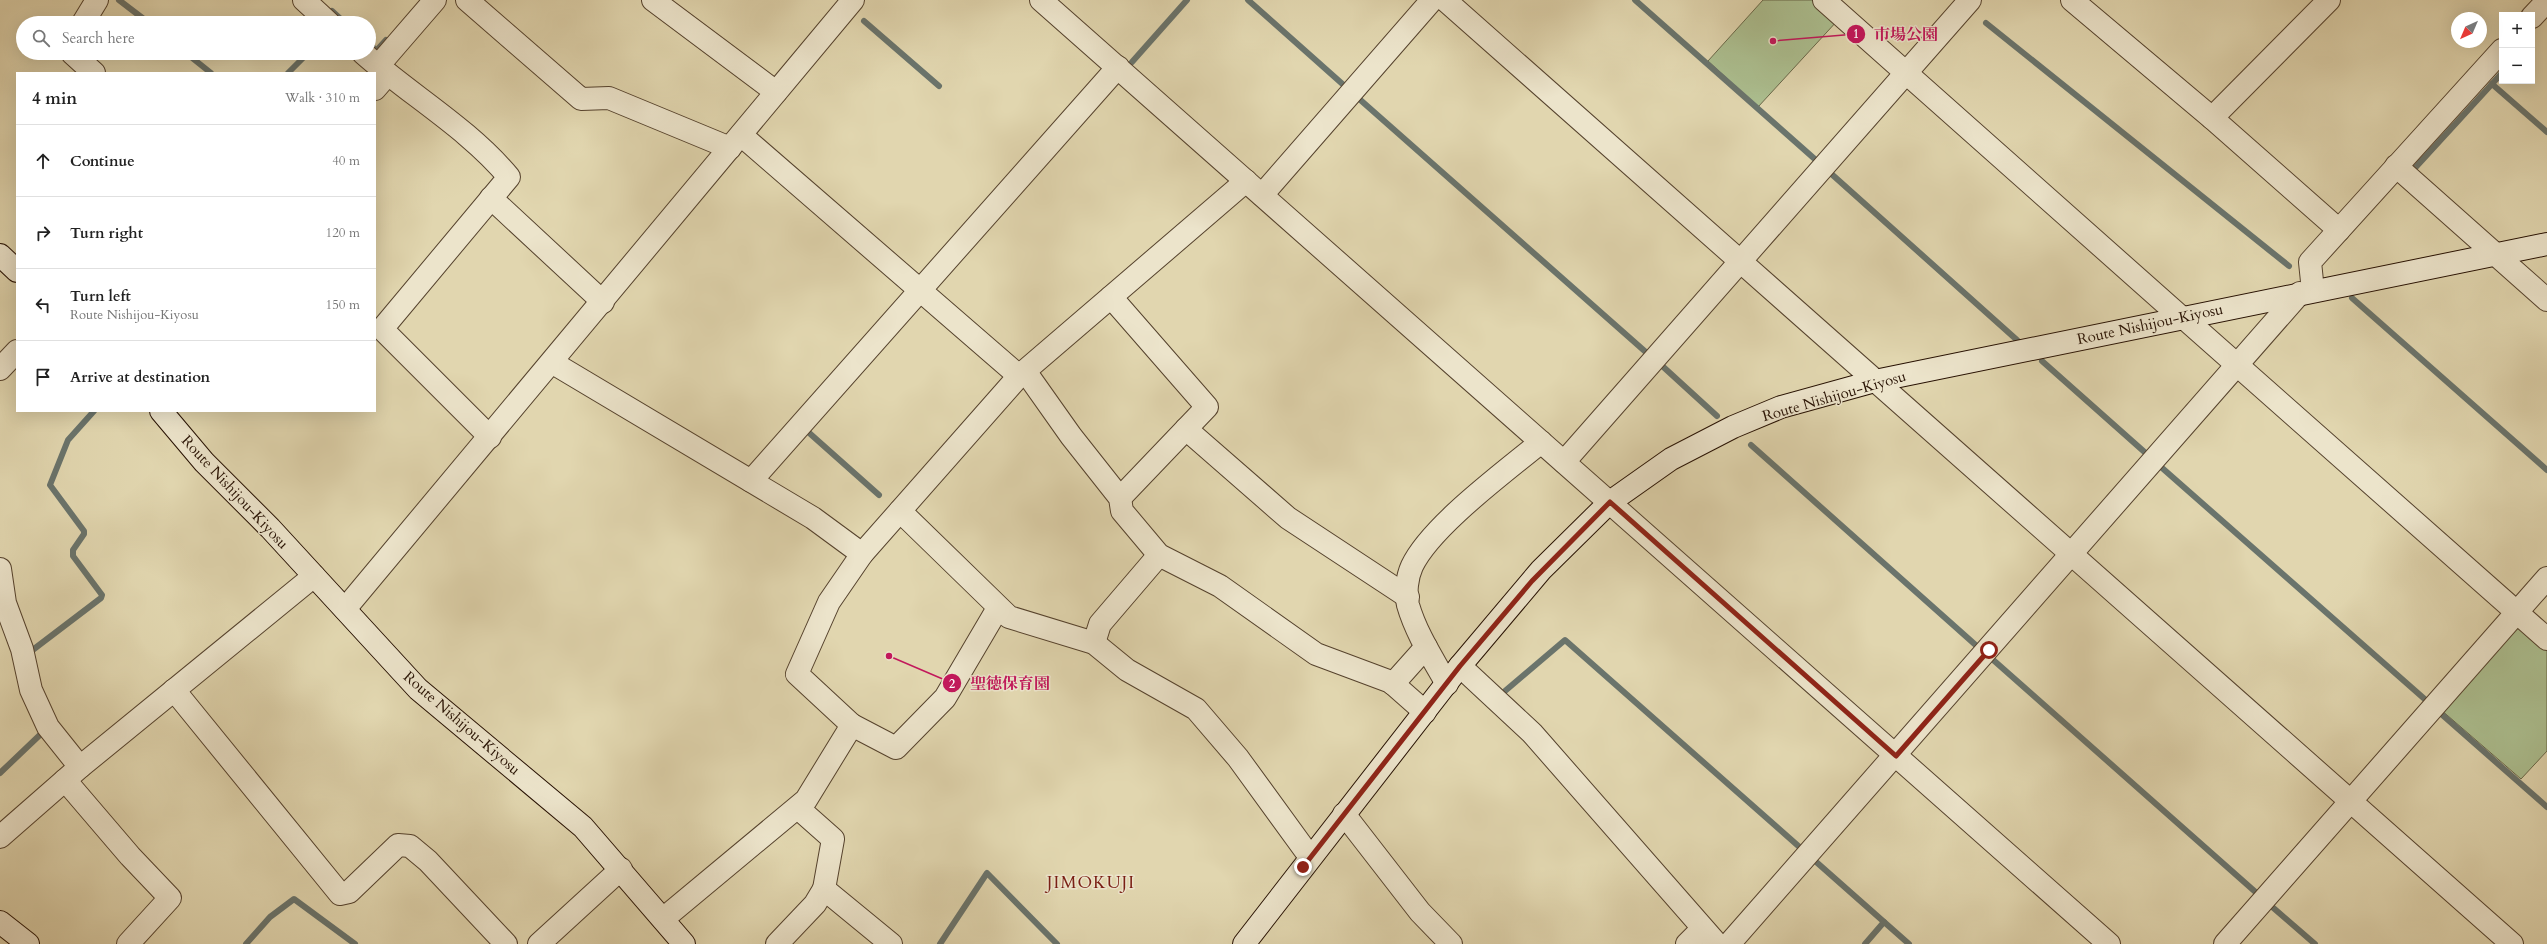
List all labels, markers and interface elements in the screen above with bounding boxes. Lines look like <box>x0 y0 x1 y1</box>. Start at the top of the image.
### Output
north arrow <box>2451 12 2487 48</box>
map controls <box>2499 12 2535 84</box>
button: + <box>2499 12 2535 48</box>
search box <box>16 16 376 60</box>
callout: 市場公園 <box>1846 20 1946 48</box>
text: 市場公園 <box>1874 24 1938 46</box>
text: 1 <box>1853 26 1859 42</box>
icon: search <box>30 27 52 49</box>
text: Search here <box>62 28 135 48</box>
button: − <box>2499 48 2535 84</box>
text: 4 min <box>32 87 77 110</box>
text: Walk · 310 m <box>285 89 360 107</box>
icon: ahead <box>32 150 54 172</box>
text: Continue <box>70 151 135 171</box>
text: 40 m <box>332 152 360 170</box>
icon: right <box>32 222 54 244</box>
text: Turn right <box>70 223 143 243</box>
text: 120 m <box>326 224 360 242</box>
text: Turn left <box>70 286 131 306</box>
icon: left <box>32 294 54 316</box>
text: 150 m <box>326 296 360 314</box>
street label: Route Nishijou-Kiyosu <box>2075 299 2225 349</box>
text: Route Nishijou-Kiyosu <box>70 306 199 324</box>
icon: arrive <box>32 366 54 388</box>
street label: Route Nishijou-Kiyosu <box>1760 366 1908 426</box>
text: Arrive at destination <box>70 367 210 387</box>
street label: Route Nishijou-Kiyosu <box>177 431 293 553</box>
route start <box>1980 641 1998 659</box>
street label: Route Nishijou-Kiyosu <box>399 667 525 779</box>
callout: 聖徳保育園 <box>942 669 1058 697</box>
text: 聖徳保育園 <box>970 673 1050 695</box>
text: 2 <box>949 676 955 692</box>
route end <box>1294 858 1312 876</box>
district label: JIMOKUJI <box>1044 871 1135 894</box>

